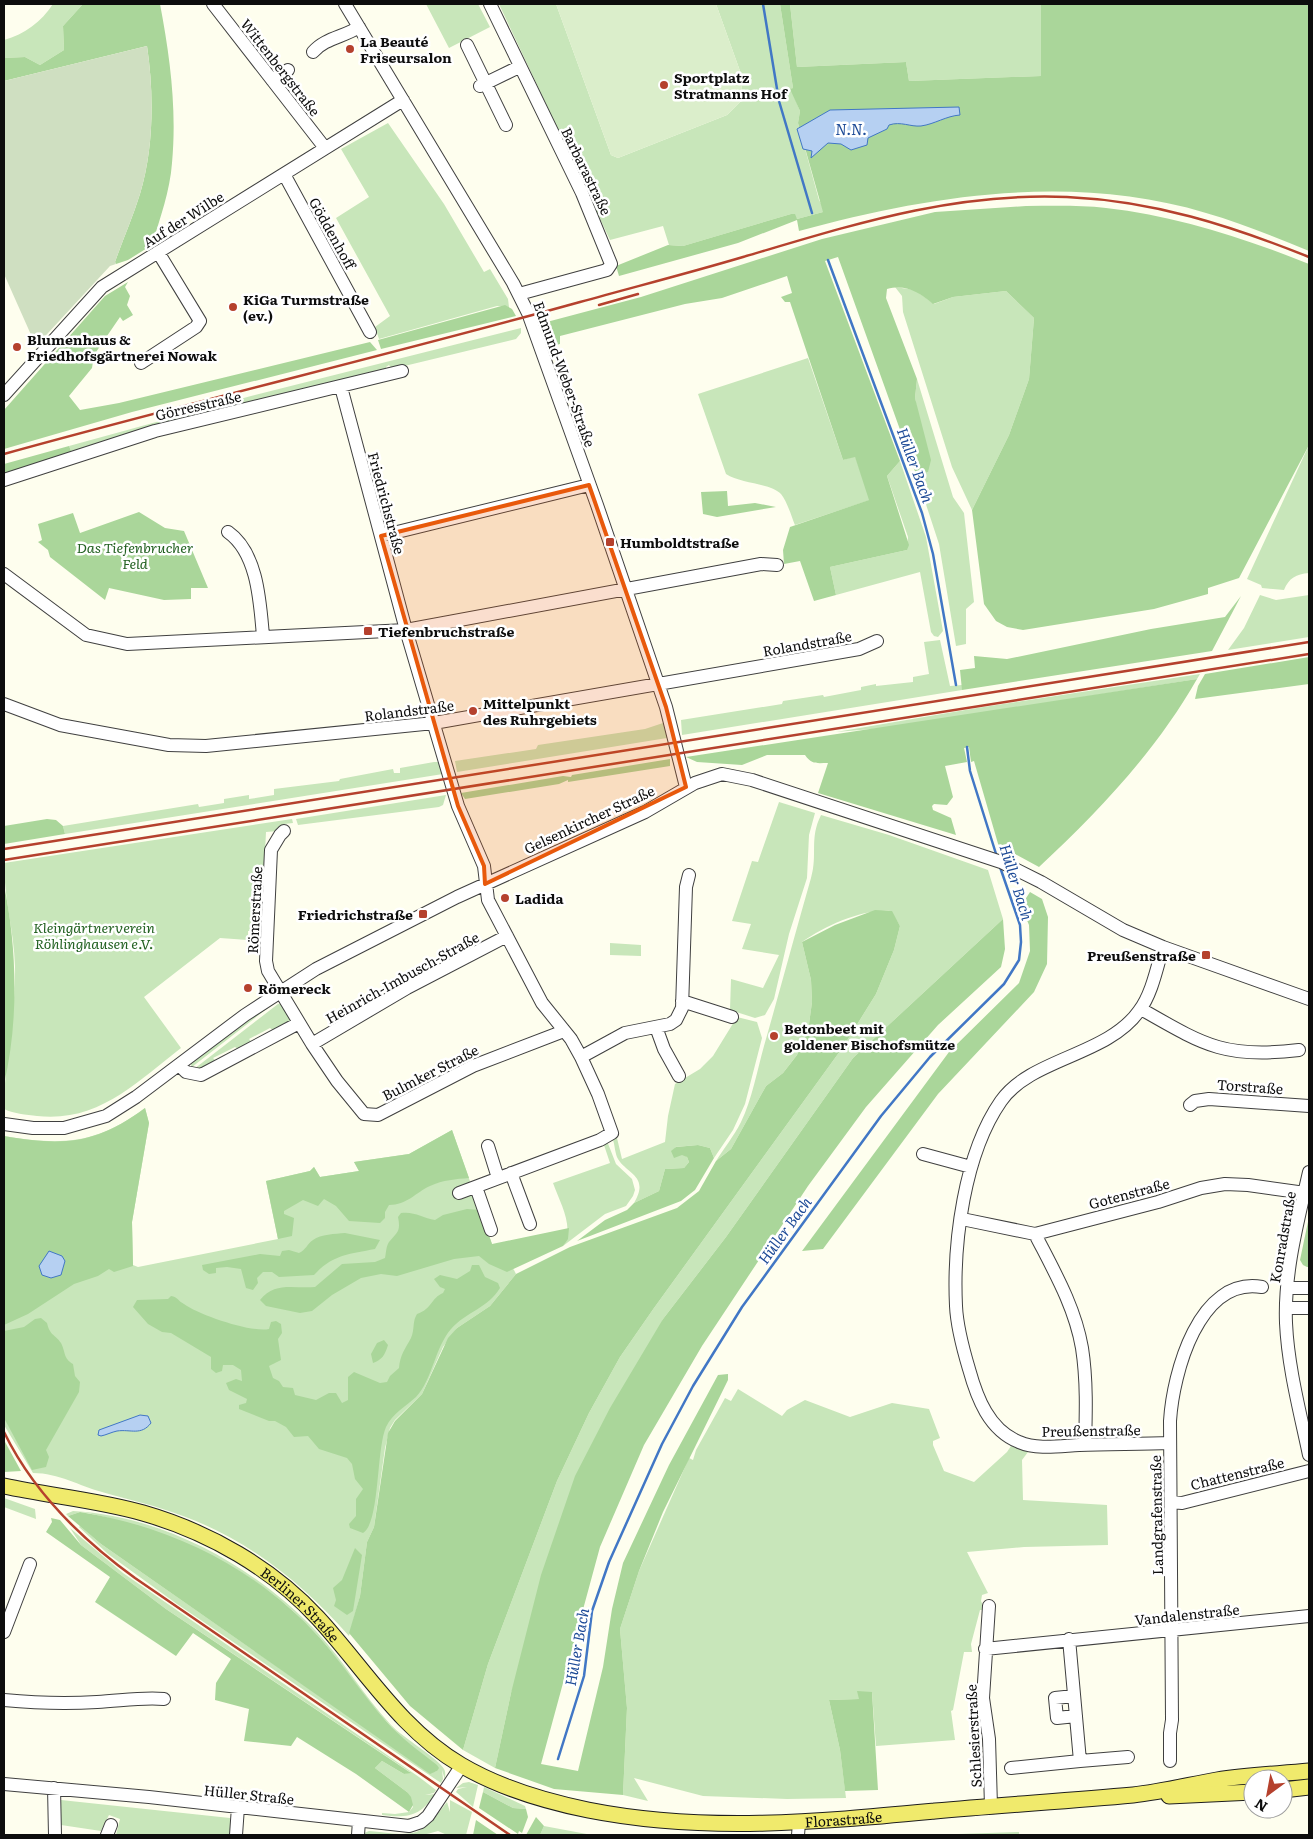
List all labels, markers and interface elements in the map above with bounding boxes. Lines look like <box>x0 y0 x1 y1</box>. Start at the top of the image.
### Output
street label: Wittenbergstraße <box>237 14 325 120</box>
place label: La Beauté Friseursalon <box>360 31 452 67</box>
marker: La Beauté Friseursalon <box>344 43 356 55</box>
place label: Sportplatz Stratmanns Hof <box>674 67 789 103</box>
marker: Sportplatz Stratmanns Hof <box>658 79 670 91</box>
water label: N.N. <box>835 117 867 140</box>
street label: Barbarastraße <box>557 124 617 218</box>
street label: Auf der Wilbe <box>139 186 227 252</box>
street label: Göddenhoff <box>305 193 361 273</box>
place label: KiGa Turmstraße (ev.) <box>243 289 369 325</box>
street label: Edmund-Weber-Straße <box>529 298 601 450</box>
marker: KiGa Turmstraße (ev.) <box>227 301 239 313</box>
place label: Blumenhaus & Friedhofsgärtnerei Nowak <box>27 329 218 365</box>
marker: Blumenhaus & Friedhofsgärtnerei Nowak <box>11 341 23 353</box>
street label: Görresstraße <box>153 385 243 425</box>
water label: Hüller Bach <box>892 424 940 506</box>
street label: Friedrichstraße <box>364 450 410 556</box>
place label: Humboldtstraße <box>620 532 739 552</box>
marker: Humboldtstraße <box>604 536 616 548</box>
park label: Das Tiefenbrucher Feld <box>77 537 194 573</box>
place label: Tiefenbruchstraße <box>378 621 515 641</box>
marker: Tiefenbruchstraße <box>362 625 374 637</box>
street label: Rolandstraße <box>761 625 853 661</box>
place label: Mittelpunkt des Ruhrgebiets <box>483 693 597 729</box>
street label: Rolandstraße <box>363 695 455 725</box>
marker: Mittelpunkt des Ruhrgebiets <box>467 705 479 717</box>
street label: Gelsenkircher Straße <box>521 780 657 858</box>
water label: Hüller Bach <box>995 841 1040 923</box>
street label: Römerstraße <box>242 866 266 954</box>
place label: Ladida <box>515 888 565 908</box>
marker: Ladida <box>499 892 511 904</box>
place label: Friedrichstraße <box>298 904 413 924</box>
marker: Friedrichstraße <box>417 908 429 920</box>
park label: Kleingärtnerverein Röhlinghausen e.V. <box>33 917 155 953</box>
street label: Heinrich-Imbusch-Straße <box>322 926 482 1028</box>
place label: Preußenstraße <box>1087 945 1196 965</box>
marker: Preußenstraße <box>1200 949 1212 961</box>
place label: Römereck <box>258 978 331 998</box>
marker: Römereck <box>242 982 254 994</box>
place label: Betonbeet mit goldener Bischofsmütze <box>784 1018 955 1054</box>
marker: Betonbeet mit goldener Bischofsmütze <box>768 1030 780 1042</box>
street label: Bulmker Straße <box>378 1039 482 1105</box>
street label: Torstraße <box>1216 1074 1284 1098</box>
street label: Gotenstraße <box>1086 1173 1172 1213</box>
street label: Konradstraße <box>1264 1190 1300 1284</box>
water label: Hüller Bach <box>752 1191 817 1269</box>
street label: Preußenstraße <box>1041 1419 1141 1441</box>
street label: Chattenstraße <box>1188 1452 1286 1494</box>
street label: Landgrafenstraße <box>1145 1455 1167 1575</box>
street label: Berliner Straße <box>257 1562 345 1646</box>
street label: Vandalenstraße <box>1134 1599 1240 1629</box>
water label: Hüller Bach <box>558 1606 594 1688</box>
street label: Schlesierstraße <box>960 1684 986 1788</box>
north arrow <box>1243 1769 1293 1819</box>
street label: Hüller Straße <box>203 1779 295 1809</box>
text: N <box>1250 1794 1271 1817</box>
street label: Florastraße <box>804 1806 883 1832</box>

